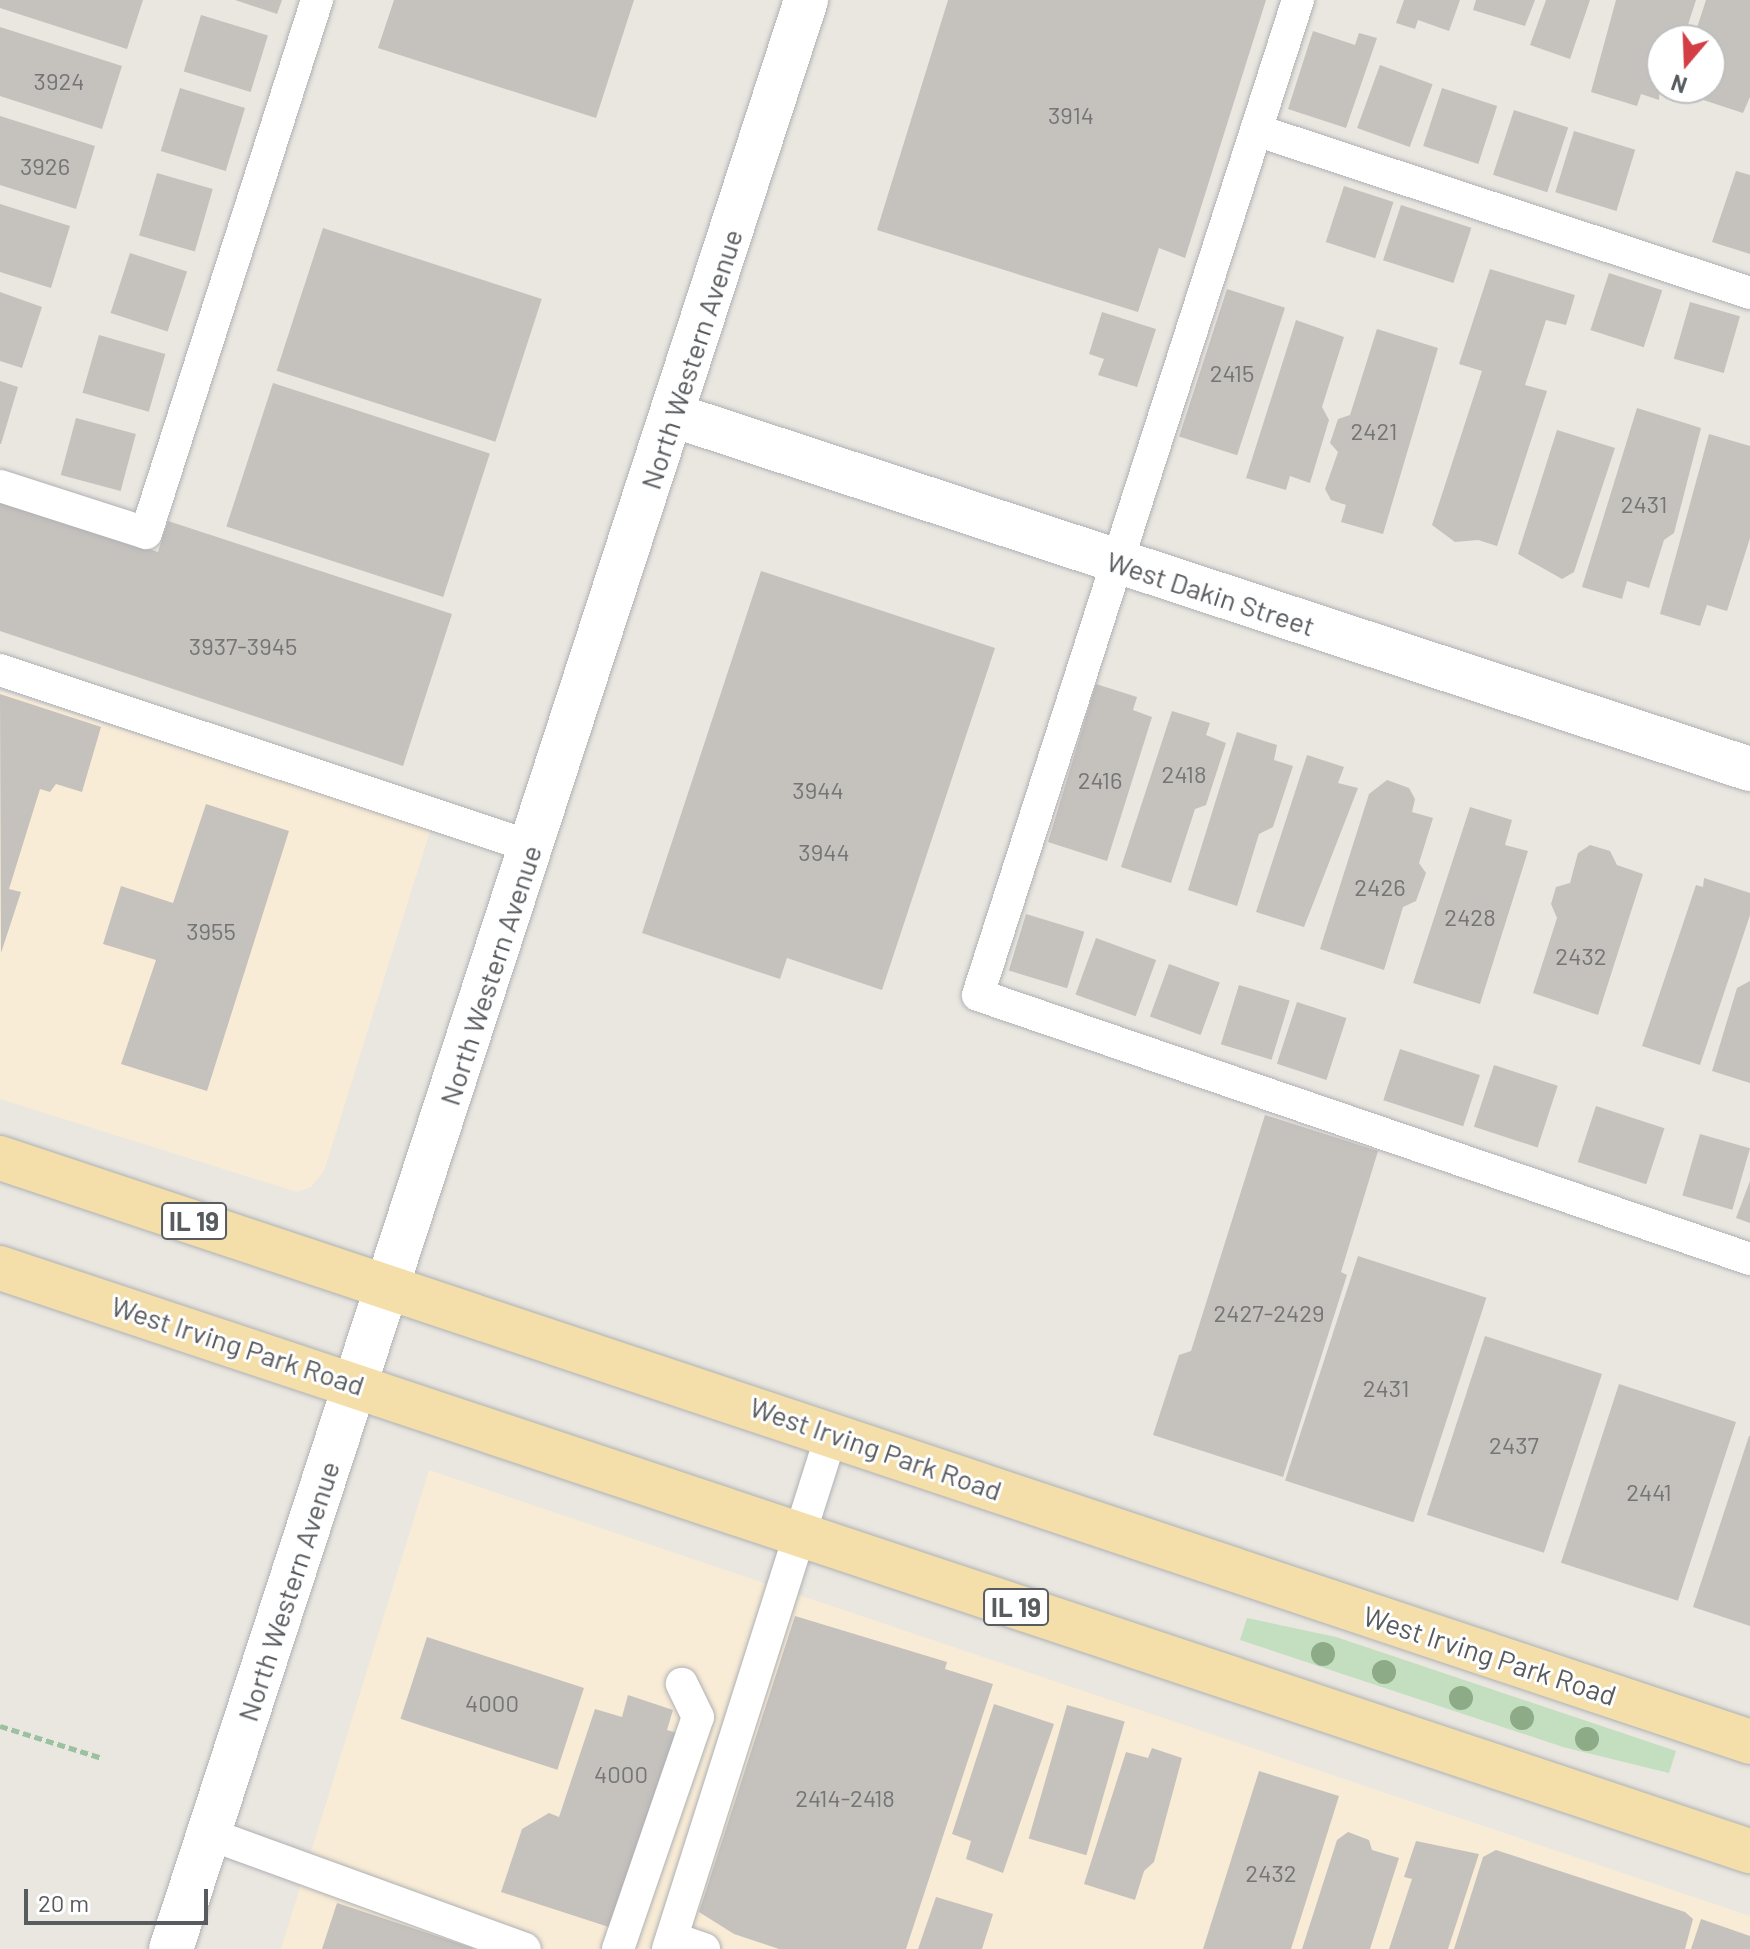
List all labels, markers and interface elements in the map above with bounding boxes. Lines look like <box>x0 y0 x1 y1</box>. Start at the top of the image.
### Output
north arrow <box>1646 24 1726 104</box>
house number: 3924 <box>34 67 84 95</box>
text: N <box>1668 70 1690 99</box>
house number: 3914 <box>1048 101 1094 129</box>
house number: 3926 <box>20 152 70 180</box>
street label: North Western Avenue <box>633 225 749 493</box>
house number: 2415 <box>1210 359 1254 387</box>
house number: 2421 <box>1350 417 1398 445</box>
house number: 2431 <box>1621 490 1667 518</box>
street label: West Dakin Street <box>1103 544 1319 642</box>
house number: 3937-3945 <box>189 632 297 660</box>
house number: 2418 <box>1162 760 1206 788</box>
house number: 2416 <box>1078 766 1122 794</box>
house number: 3944 <box>792 776 844 804</box>
house number: 3944 <box>798 838 850 866</box>
street label: North Western Avenue <box>432 841 548 1109</box>
house number: 2426 <box>1354 873 1406 901</box>
house number: 2428 <box>1444 903 1496 931</box>
house number: 3955 <box>186 917 236 945</box>
house number: 2432 <box>1555 942 1607 970</box>
road number: IL 19 <box>160 1199 228 1243</box>
street label: West Irving Park Road <box>107 1288 369 1402</box>
house number: 2427-2429 <box>1213 1299 1325 1327</box>
house number: 2431 <box>1363 1374 1409 1402</box>
street label: West Irving Park Road <box>746 1389 1006 1507</box>
house number: 2437 <box>1489 1431 1539 1459</box>
street label: North Western Avenue <box>230 1457 346 1725</box>
house number: 2441 <box>1626 1478 1672 1506</box>
road number: IL 19 <box>982 1585 1050 1629</box>
street label: West Irving Park Road <box>1359 1598 1621 1712</box>
house number: 4000 <box>465 1689 519 1717</box>
house number: 4000 <box>594 1760 648 1788</box>
house number: 2414-2418 <box>795 1784 895 1812</box>
house number: 2432 <box>1245 1859 1297 1887</box>
scale bar <box>28 1873 212 1923</box>
text: 20 m <box>38 1888 89 1917</box>

